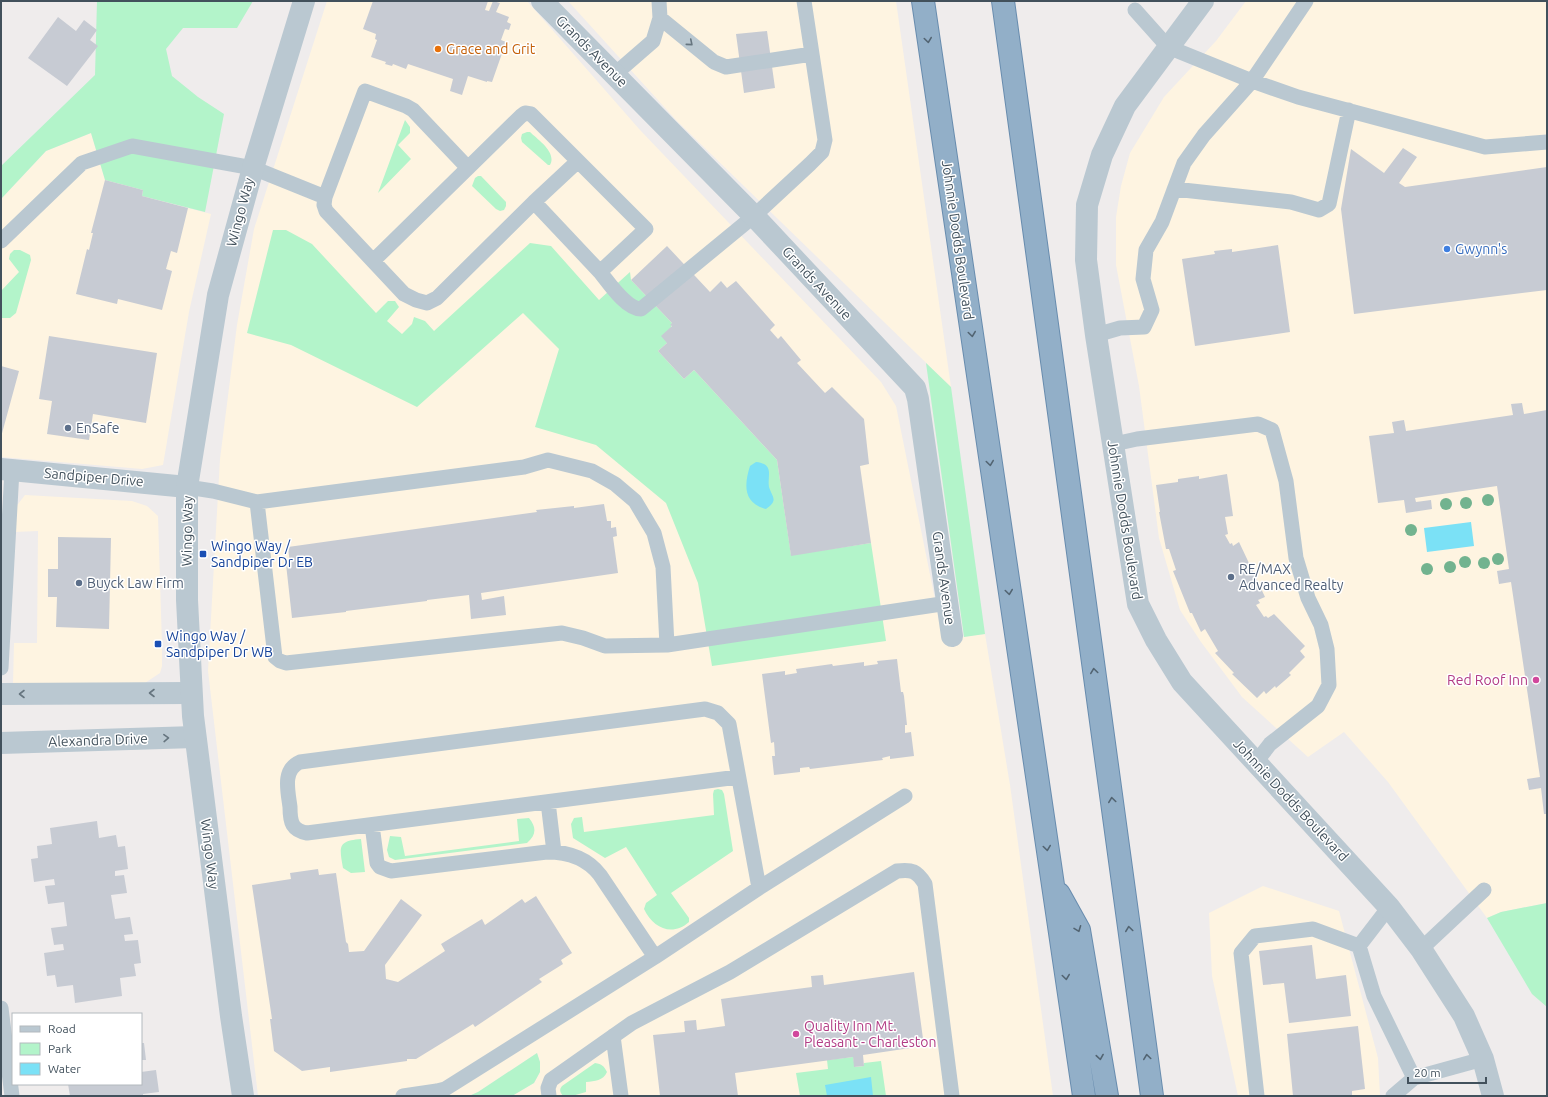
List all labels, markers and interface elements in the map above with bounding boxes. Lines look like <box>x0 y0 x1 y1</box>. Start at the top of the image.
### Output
street label: Grands Avenue <box>553 12 631 90</box>
one-way arrow <box>923 37 932 43</box>
one-way arrow <box>685 38 693 45</box>
place label: Grace and Grit <box>446 41 536 57</box>
marker: Grace and Grit <box>433 44 443 54</box>
street label: Johnnie Dodds Boulevard <box>939 159 977 321</box>
street label: Wingo Way <box>223 176 257 248</box>
place label: Gwynn's <box>1455 241 1507 257</box>
street label: Grands Avenue <box>779 243 855 323</box>
marker: Gwynn's <box>1442 244 1452 254</box>
one-way arrow <box>967 331 976 337</box>
place label: EnSafe <box>76 420 119 436</box>
marker: EnSafe <box>63 423 73 433</box>
street label: Johnnie Dodds Boulevard <box>1104 439 1146 601</box>
one-way arrow <box>985 460 994 466</box>
street label: Sandpiper Drive <box>44 465 144 489</box>
street label: Wingo Way <box>178 495 196 566</box>
street label: Grands Avenue <box>930 530 958 626</box>
place label: Wingo Way / Sandpiper Dr EB <box>211 538 313 570</box>
marker: Wingo Way / Sandpiper Dr EB <box>198 549 208 559</box>
place label: RE/MAX Advanced Realty <box>1239 561 1344 593</box>
marker: RE/MAX Advanced Realty <box>1226 572 1236 582</box>
place label: Buyck Law Firm <box>87 575 184 591</box>
marker: Buyck Law Firm <box>74 578 84 588</box>
one-way arrow <box>1004 589 1013 595</box>
place label: Wingo Way / Sandpiper Dr WB <box>166 628 273 660</box>
marker: Wingo Way / Sandpiper Dr WB <box>153 639 163 649</box>
one-way arrow <box>1090 668 1099 674</box>
place label: Red Roof Inn <box>1447 672 1528 688</box>
marker: Red Roof Inn <box>1531 675 1541 685</box>
one-way arrow <box>149 689 155 697</box>
one-way arrow <box>19 690 25 698</box>
street label: Alexandra Drive <box>48 730 148 750</box>
one-way arrow <box>163 734 169 742</box>
street label: Johnnie Dodds Boulevard <box>1230 736 1352 864</box>
one-way arrow <box>1108 797 1117 803</box>
street label: Wingo Way <box>198 818 222 890</box>
one-way arrow <box>1042 845 1051 851</box>
one-way arrow <box>1073 926 1081 933</box>
one-way arrow <box>1125 926 1134 932</box>
one-way arrow <box>1061 973 1070 980</box>
legend <box>12 1013 142 1085</box>
place label: Quality Inn Mt. Pleasant - Charleston <box>804 1018 936 1050</box>
text: Road <box>48 1022 76 1035</box>
marker: Quality Inn Mt. Pleasant - Charleston <box>791 1029 801 1039</box>
text: Park <box>48 1042 72 1055</box>
one-way arrow <box>1096 1054 1104 1060</box>
one-way arrow <box>1143 1054 1152 1060</box>
scale bar <box>1408 1059 1486 1085</box>
text: Water <box>48 1062 81 1075</box>
text: 20 m <box>1414 1066 1441 1079</box>

